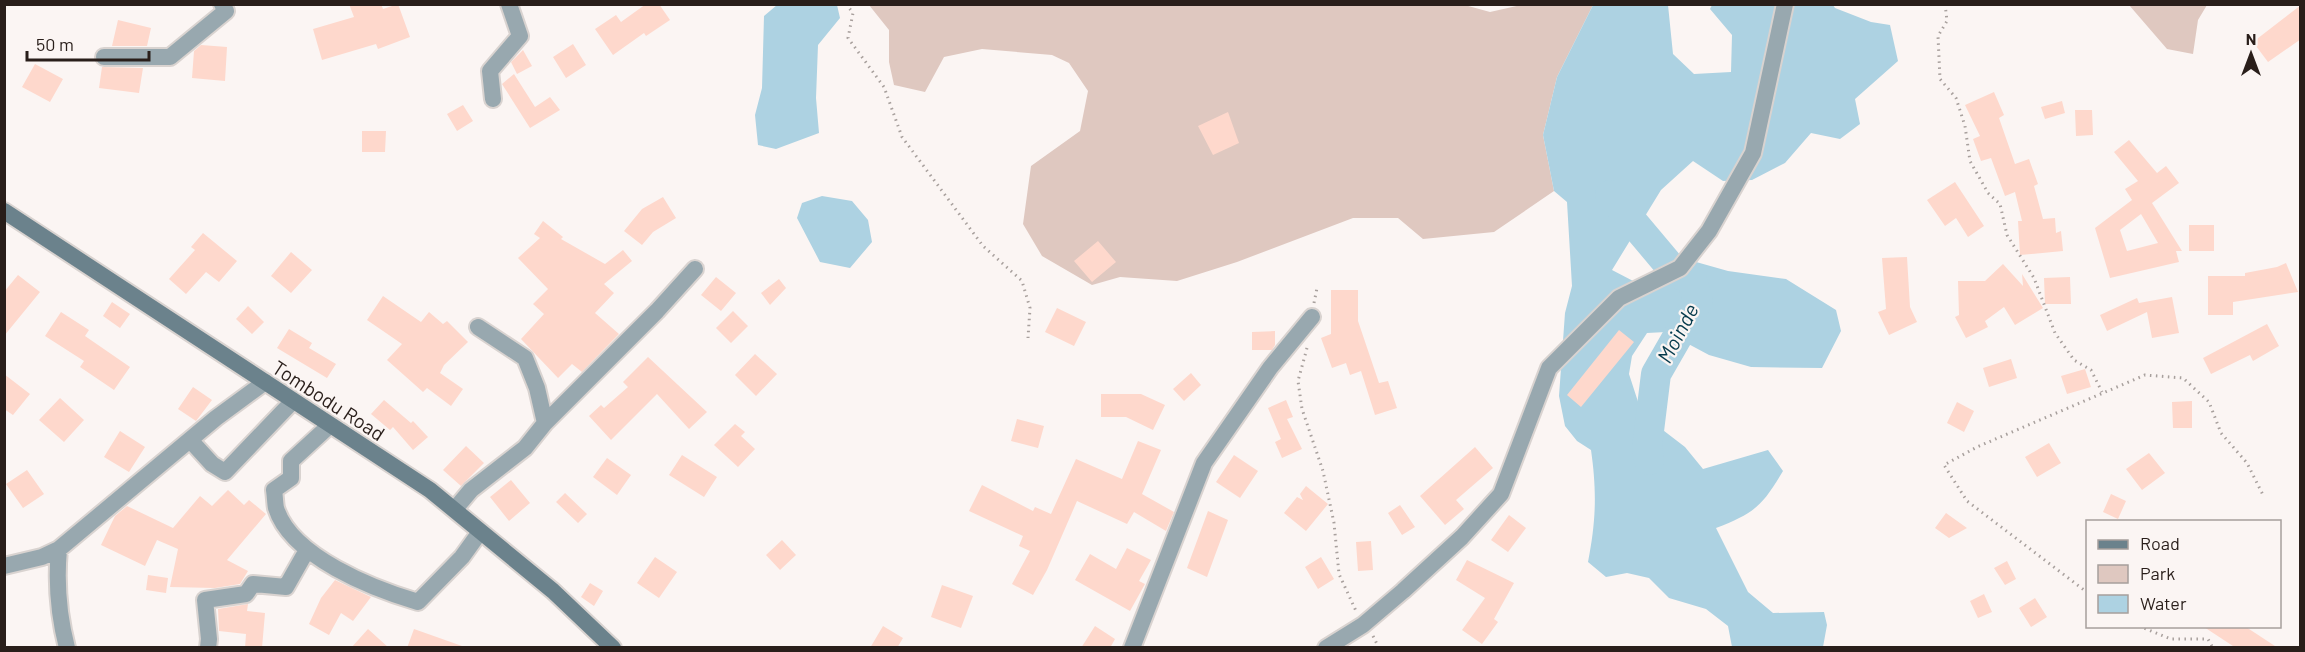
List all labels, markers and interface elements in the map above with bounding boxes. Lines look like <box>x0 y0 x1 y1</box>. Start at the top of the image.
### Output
scale bar <box>27 24 148 62</box>
north arrow <box>2221 24 2281 84</box>
text: N <box>2246 29 2256 48</box>
text: 50 m <box>36 33 74 55</box>
water label: Moinde <box>1651 299 1703 367</box>
street label: Tombodu Road <box>268 355 390 445</box>
legend <box>2086 520 2281 628</box>
text: Road <box>2140 532 2180 554</box>
text: Park <box>2140 562 2175 584</box>
text: Water <box>2140 592 2187 614</box>

